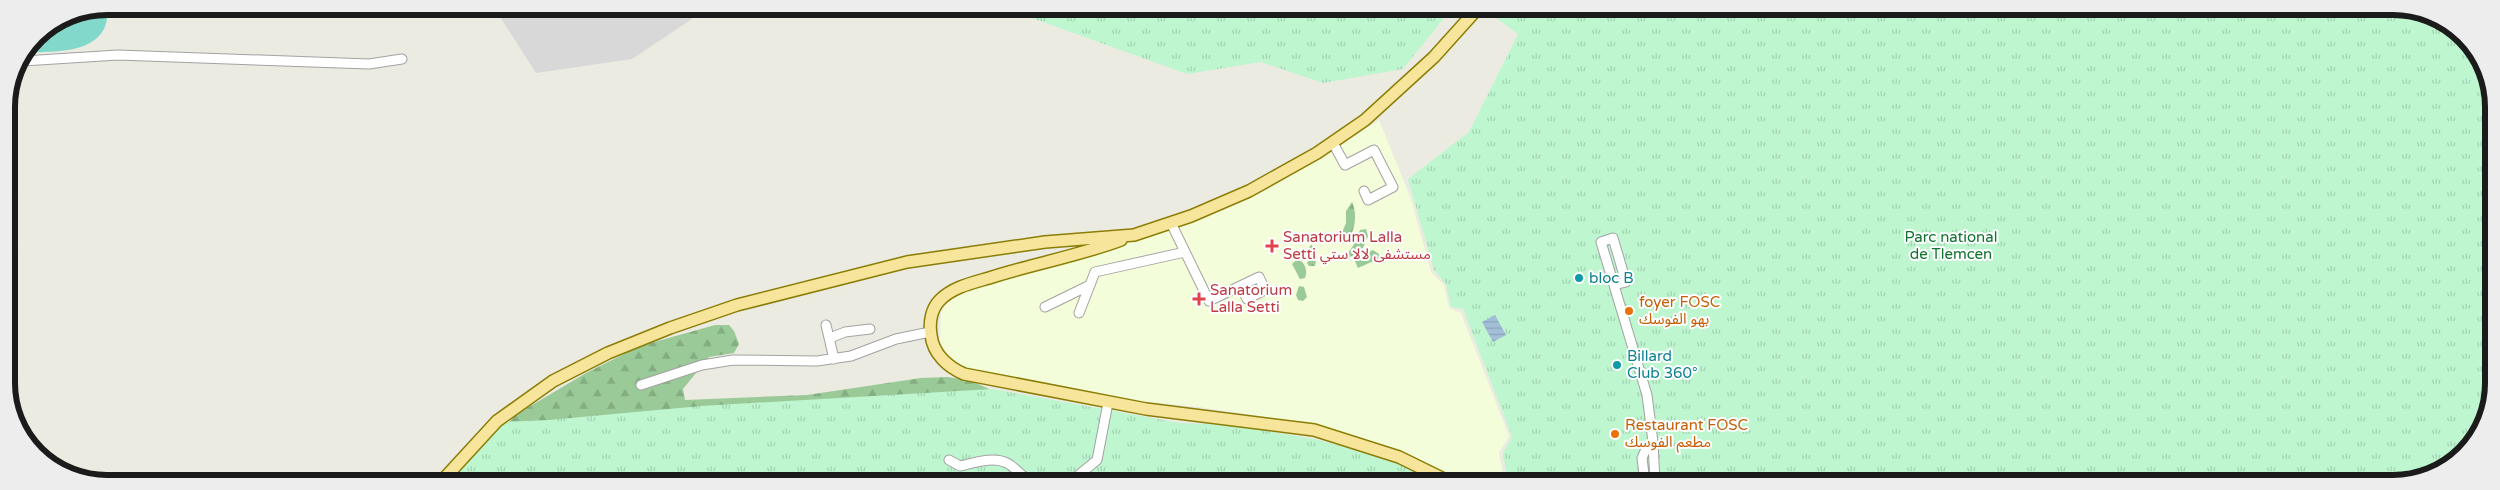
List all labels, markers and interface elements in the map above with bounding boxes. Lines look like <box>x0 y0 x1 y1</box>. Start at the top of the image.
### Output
place label: Sanatorium Lalla Setti مستشفى لالا ستي <box>1283 228 1431 265</box>
park label: Parc national de Tlemcen <box>1905 228 1997 263</box>
marker: Sanatorium Lalla Setti مستشفى لالا ستي <box>1265 239 1279 253</box>
place label: bloc B <box>1589 269 1634 287</box>
marker: bloc B <box>1573 272 1585 284</box>
place label: Sanatorium Lalla Setti <box>1210 281 1292 316</box>
marker: Sanatorium Lalla Setti <box>1192 292 1206 306</box>
place label: foyer FOSC بهو الفوسك <box>1639 293 1720 328</box>
marker: foyer FOSC بهو الفوسك <box>1623 305 1635 317</box>
place label: Billard Club 360° <box>1627 347 1698 382</box>
marker: Billard Club 360° <box>1611 359 1623 371</box>
place label: Restaurant FOSC مطعم الفوسك <box>1625 416 1748 453</box>
marker: Restaurant FOSC مطعم الفوسك <box>1609 428 1621 440</box>

